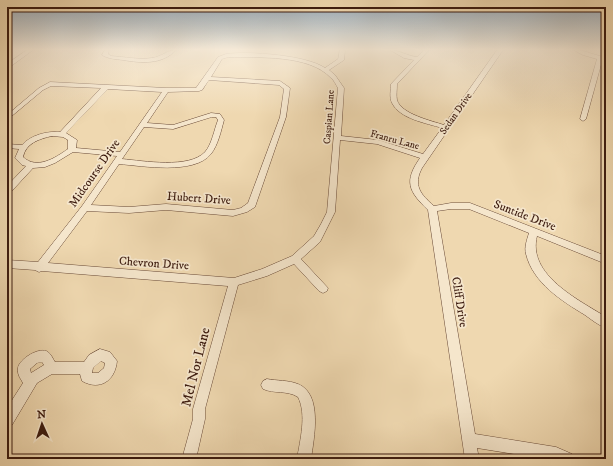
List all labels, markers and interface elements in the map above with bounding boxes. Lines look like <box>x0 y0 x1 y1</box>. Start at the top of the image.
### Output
street label: Caspian Lane <box>321 90 337 145</box>
street label: Sedan Drive <box>437 90 475 137</box>
street label: Franru Lane <box>369 128 421 152</box>
street label: Midcourse Drive <box>65 136 123 210</box>
street label: Hubert Drive <box>167 189 231 208</box>
street label: Suntide Drive <box>492 197 558 234</box>
street label: Chevron Drive <box>118 254 190 273</box>
street label: Cliff Drive <box>448 276 471 328</box>
street label: Mel Nor Lane <box>177 326 215 409</box>
north arrow <box>22 404 62 444</box>
text: N <box>37 408 46 422</box>

